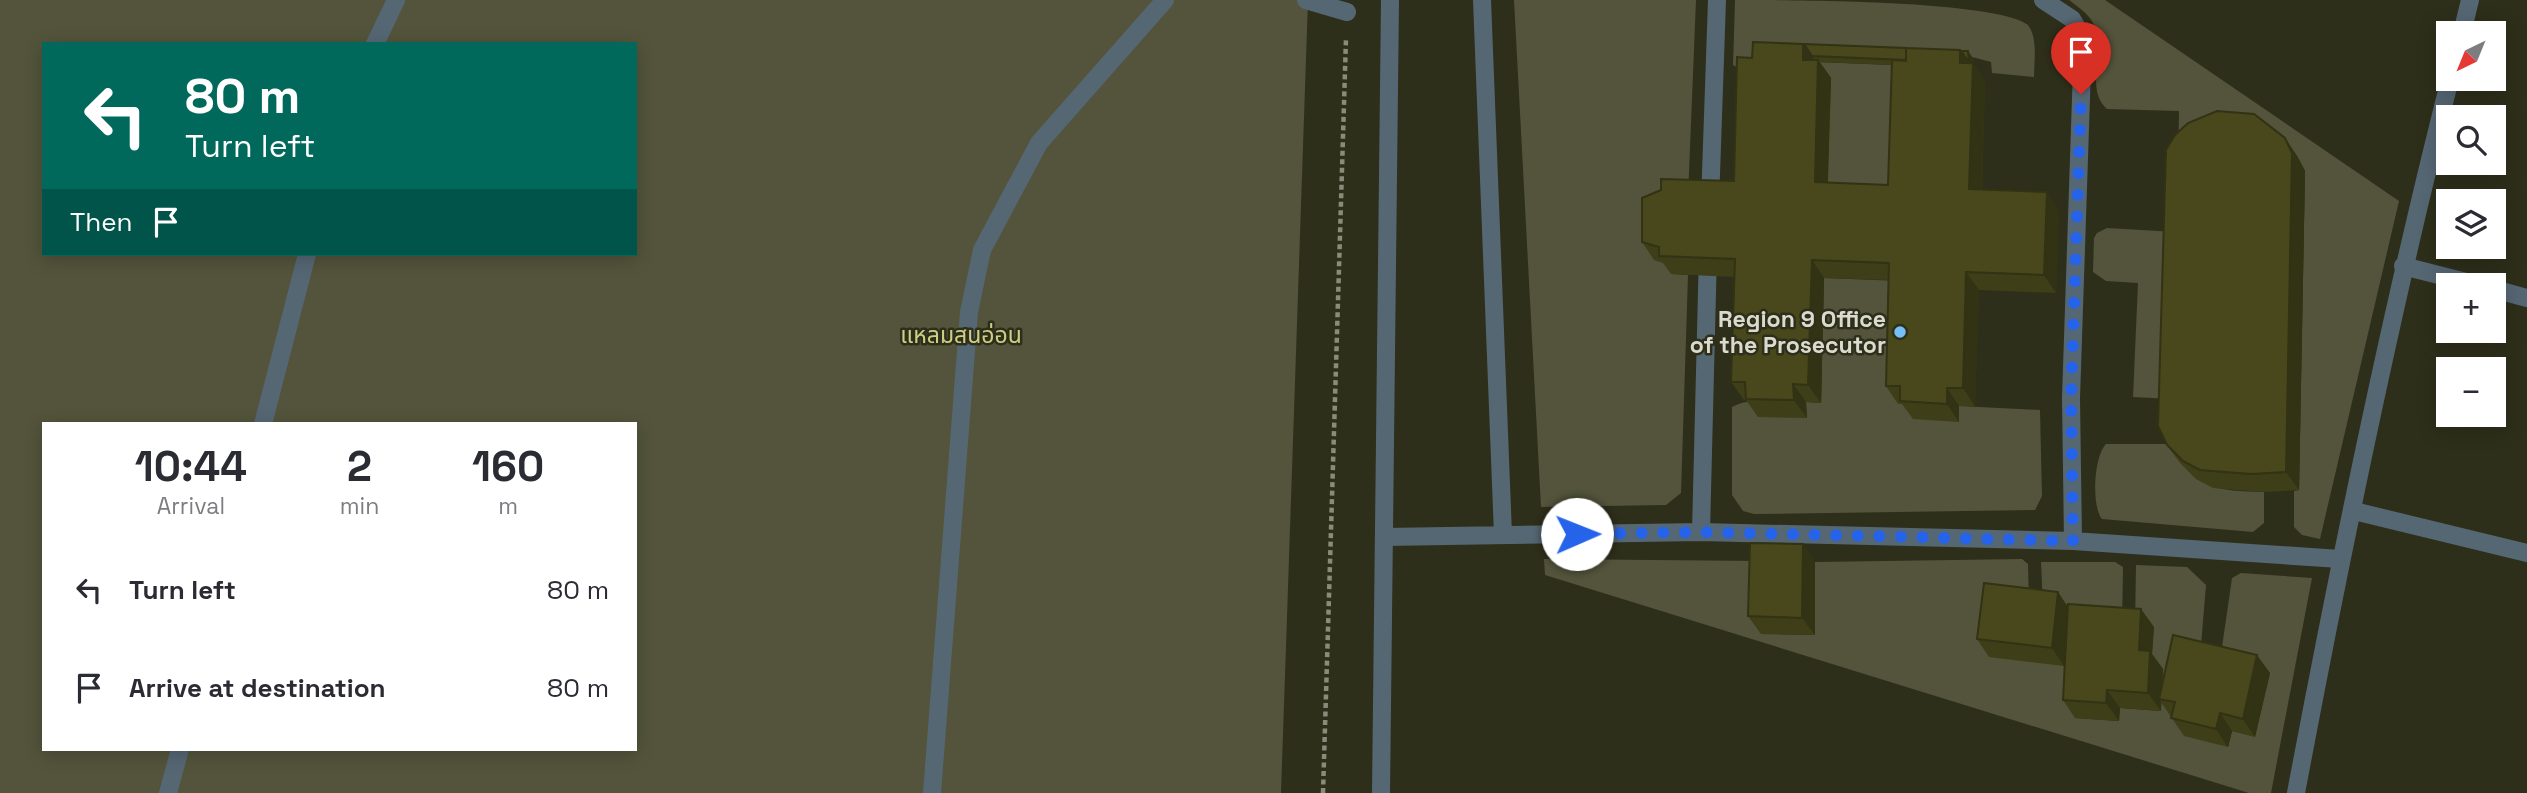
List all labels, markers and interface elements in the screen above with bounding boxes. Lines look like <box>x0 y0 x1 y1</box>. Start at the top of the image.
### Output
north arrow <box>2436 21 2506 91</box>
map controls <box>2436 21 2506 427</box>
pin <box>2051 22 2111 94</box>
icon: arrive <box>2062 33 2100 71</box>
text: 80 m <box>185 65 300 127</box>
icon: left <box>70 70 161 161</box>
button: search <box>2436 105 2506 175</box>
text: Turn left <box>185 126 315 166</box>
button: layers <box>2436 189 2506 259</box>
icon: arrive <box>147 203 185 241</box>
text: Then <box>70 205 133 239</box>
button: + <box>2436 273 2506 343</box>
place label: Region 9 Office of the Prosecutor <box>1690 304 1886 360</box>
park label: แหลมสนอ่อน <box>900 320 1022 350</box>
marker: Region 9 Office of the Prosecutor <box>1892 324 1908 340</box>
button: − <box>2436 357 2506 427</box>
text: 10:44 <box>135 440 247 493</box>
text: 2 <box>347 440 372 493</box>
text: 160 <box>472 440 544 493</box>
text: Arrival <box>157 491 225 521</box>
text: min <box>340 491 379 521</box>
text: m <box>498 491 518 521</box>
position arrow <box>1540 497 1614 571</box>
icon: left <box>70 571 108 609</box>
text: Turn left <box>129 573 236 607</box>
text: 80 m <box>547 573 609 607</box>
icon: arrive <box>70 669 108 707</box>
text: Arrive at destination <box>129 671 386 705</box>
text: 80 m <box>547 671 609 705</box>

